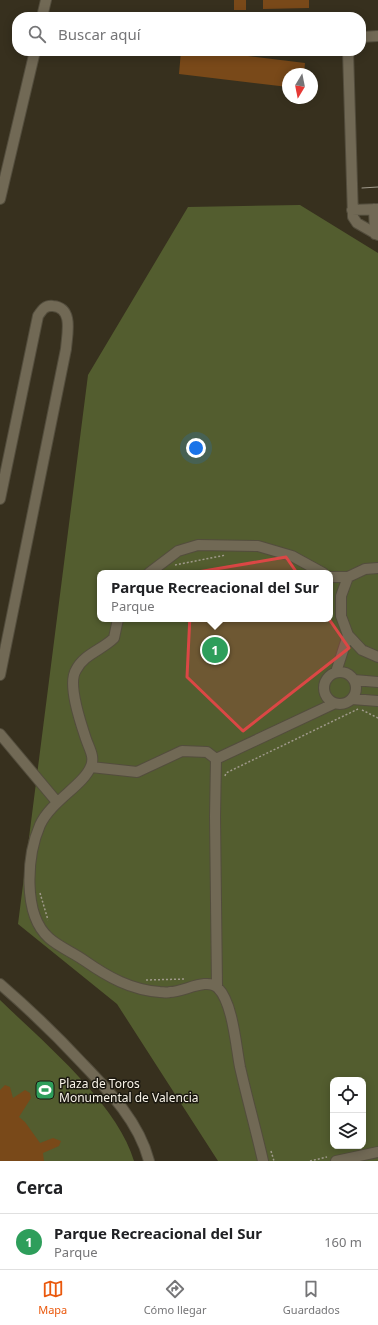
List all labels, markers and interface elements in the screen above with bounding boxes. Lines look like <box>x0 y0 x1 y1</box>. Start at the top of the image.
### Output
search box <box>12 12 366 56</box>
icon: search <box>26 23 48 45</box>
text: Buscar aquí <box>58 24 141 44</box>
north arrow <box>282 68 318 104</box>
your location <box>186 438 206 458</box>
popup <box>97 570 333 622</box>
text: Parque Recreacional del Sur <box>111 577 319 597</box>
text: Parque <box>111 597 155 615</box>
pin: 1 <box>202 635 228 665</box>
place label: Plaza de Toros Monumental de Valencia <box>59 1075 199 1106</box>
map controls <box>330 1077 366 1149</box>
button: locate <box>330 1077 366 1113</box>
sports icon: Plaza de Toros Monumental de Valencia <box>34 1079 56 1101</box>
button: layers <box>330 1113 366 1149</box>
text: Cerca <box>16 1176 63 1199</box>
text: Parque Recreacional del Sur <box>54 1223 262 1243</box>
text: 1 <box>25 1233 33 1251</box>
text: 160 m <box>324 1233 362 1251</box>
text: Parque <box>54 1243 98 1261</box>
tab: Mapa <box>38 1278 67 1317</box>
tab: Cómo llegar <box>144 1278 206 1317</box>
tab: Guardados <box>283 1278 340 1317</box>

